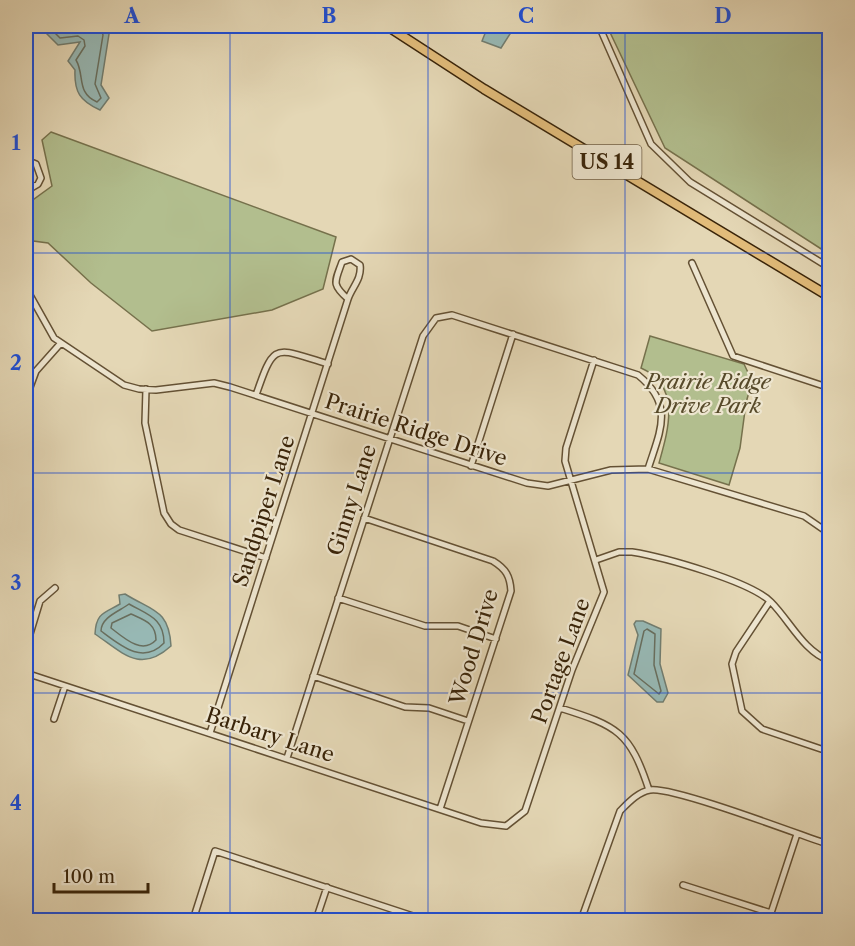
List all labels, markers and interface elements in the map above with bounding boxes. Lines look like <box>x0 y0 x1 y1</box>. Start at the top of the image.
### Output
text: A <box>123 4 140 28</box>
text: B <box>322 4 337 28</box>
text: C <box>518 4 534 28</box>
text: D <box>714 4 732 28</box>
text: 1 <box>12 131 21 155</box>
road number: US 14 <box>572 145 642 179</box>
text: 2 <box>10 351 22 375</box>
park label: Prairie Ridge Drive Park <box>643 369 772 418</box>
street label: Prairie Ridge Drive <box>322 388 510 471</box>
street label: Sandpiper Lane <box>227 432 300 590</box>
street label: Ginny Lane <box>322 441 381 559</box>
text: 3 <box>10 571 22 595</box>
street label: Wood Drive <box>444 586 503 709</box>
street label: Portage Lane <box>526 595 595 727</box>
street label: Barbary Lane <box>203 702 338 767</box>
text: 4 <box>10 791 22 815</box>
scale bar <box>54 856 148 894</box>
text: 100 m <box>63 866 115 888</box>

